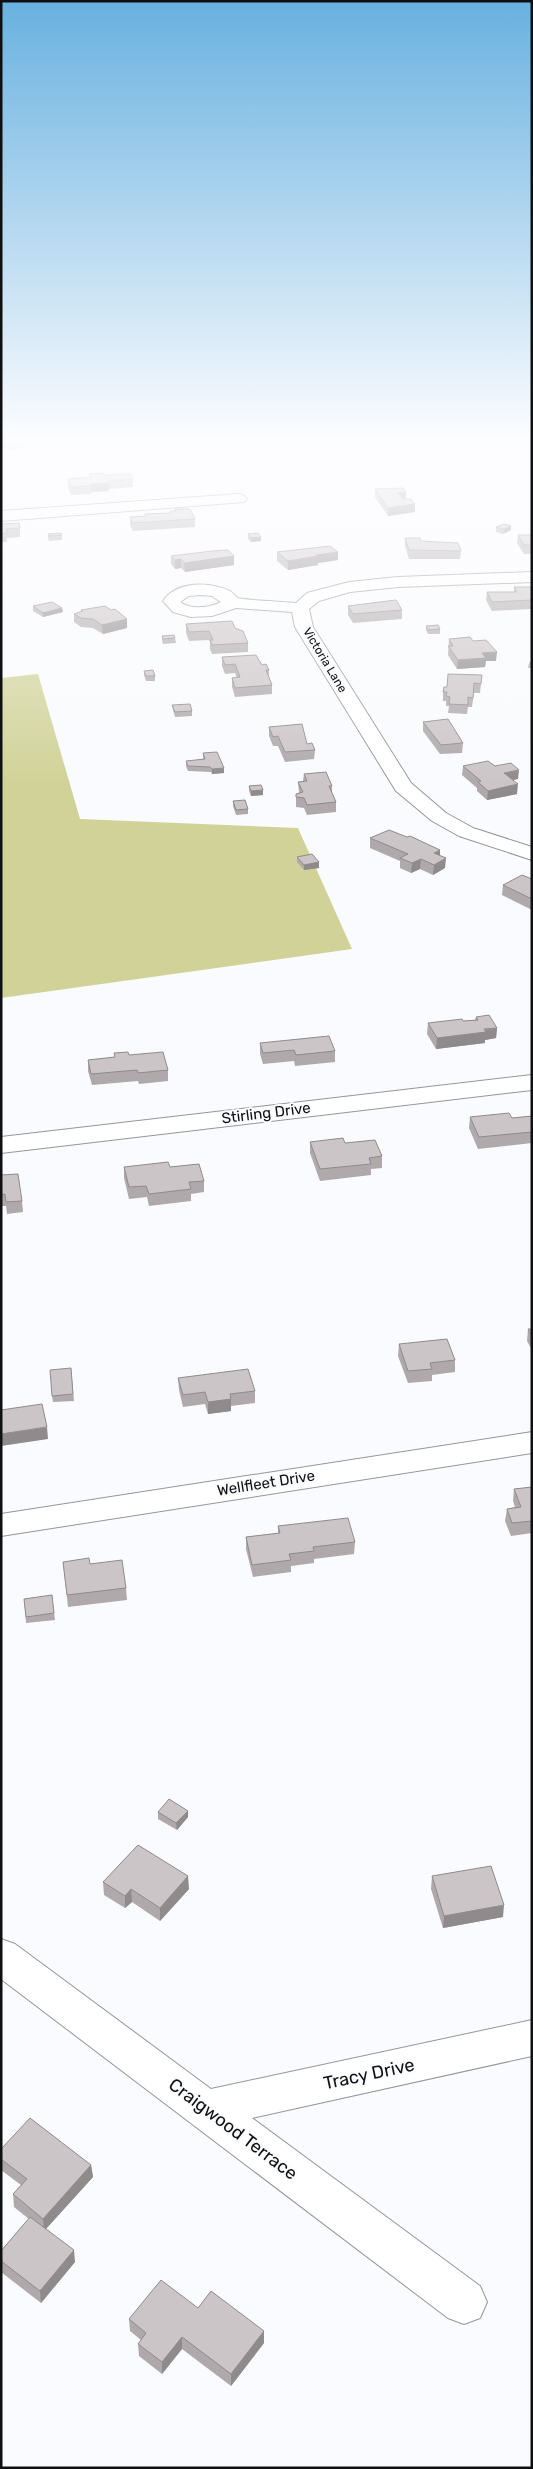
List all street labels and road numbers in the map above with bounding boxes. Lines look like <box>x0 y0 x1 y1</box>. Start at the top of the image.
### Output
street label: Victoria Lane <box>300 625 350 695</box>
street label: Stirling Drive <box>220 1099 312 1127</box>
street label: Wellfleet Drive <box>216 1466 316 1500</box>
street label: Tracy Drive <box>322 2054 416 2094</box>
street label: Craigwood Terrace <box>164 2073 302 2185</box>

